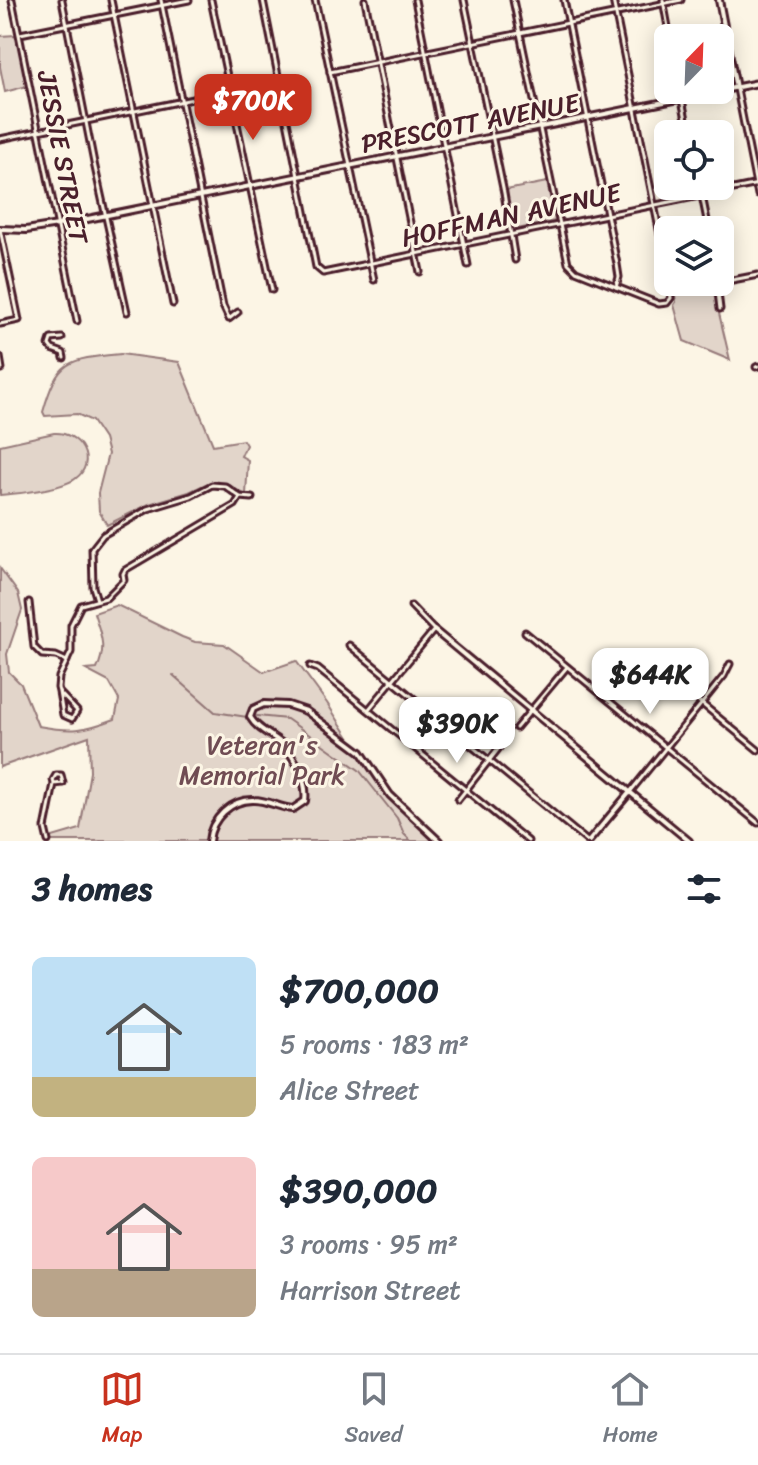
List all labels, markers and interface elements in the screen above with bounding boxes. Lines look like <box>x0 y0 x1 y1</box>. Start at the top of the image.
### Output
north arrow <box>654 24 734 104</box>
map controls <box>654 24 734 296</box>
street label: JESSIE STREET <box>24 66 103 249</box>
pin: $700K <box>197 74 309 142</box>
text: $700K <box>212 77 294 123</box>
street label: PRESCOTT AVENUE <box>357 79 584 167</box>
button: locate <box>654 120 734 200</box>
street label: HOFFMAN AVENUE <box>397 169 626 261</box>
button: layers <box>654 216 734 296</box>
pin: $644K <box>594 648 706 716</box>
text: $644K <box>610 651 690 697</box>
pin: $390K <box>401 697 513 765</box>
text: $390K <box>417 700 497 746</box>
park label: Veteran's Memorial Park <box>179 722 345 798</box>
text: 3 homes <box>32 859 152 919</box>
icon: filters <box>682 867 726 911</box>
text: $700,000 <box>280 961 439 1021</box>
icon: home <box>96 989 192 1085</box>
text: 5 rooms · 183 m² <box>280 1021 469 1067</box>
text: Alice Street <box>280 1067 419 1113</box>
text: $390,000 <box>280 1161 438 1221</box>
icon: home <box>96 1189 192 1285</box>
text: 3 rooms · 95 m² <box>280 1221 458 1267</box>
text: Harrison Street <box>280 1267 461 1313</box>
tab: Map <box>100 1367 144 1454</box>
tab: Saved <box>345 1367 403 1454</box>
tab: Home <box>603 1367 658 1454</box>

